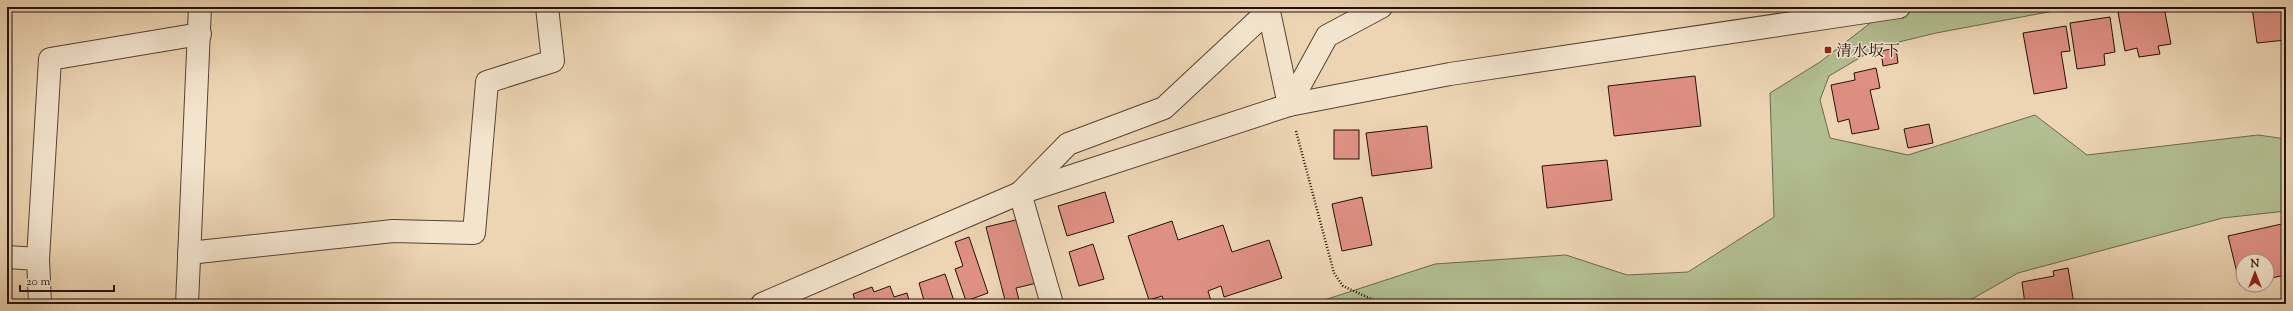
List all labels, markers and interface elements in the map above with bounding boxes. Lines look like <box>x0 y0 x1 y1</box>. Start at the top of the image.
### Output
place label: 清水坂下 <box>1836 41 1900 64</box>
marker: 清水坂下 <box>1823 45 1833 55</box>
north arrow <box>2235 253 2275 293</box>
text: N <box>2250 256 2260 272</box>
scale bar <box>20 267 114 293</box>
text: 20 m <box>26 273 51 291</box>

